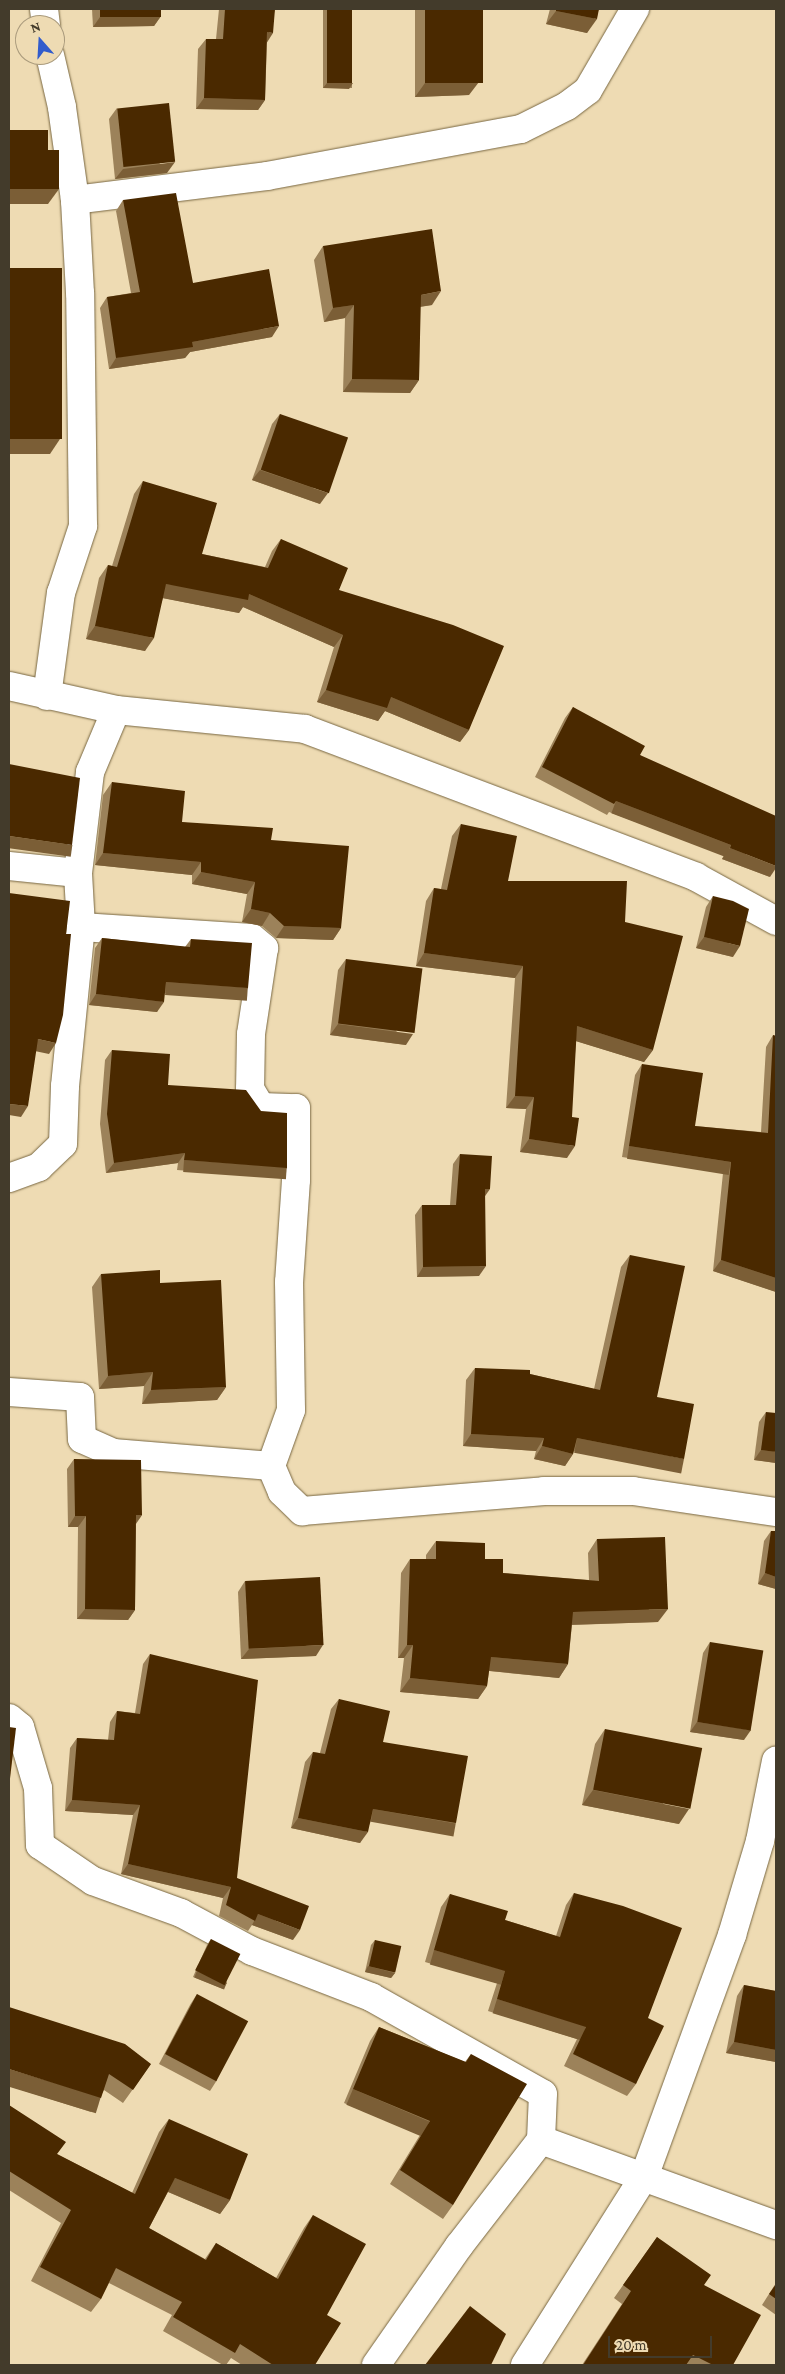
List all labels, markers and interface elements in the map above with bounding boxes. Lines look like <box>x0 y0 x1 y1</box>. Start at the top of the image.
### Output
north arrow <box>15 15 65 65</box>
text: N <box>28 18 43 36</box>
scale bar <box>610 2326 714 2358</box>
text: 20 m <box>616 2337 647 2353</box>

